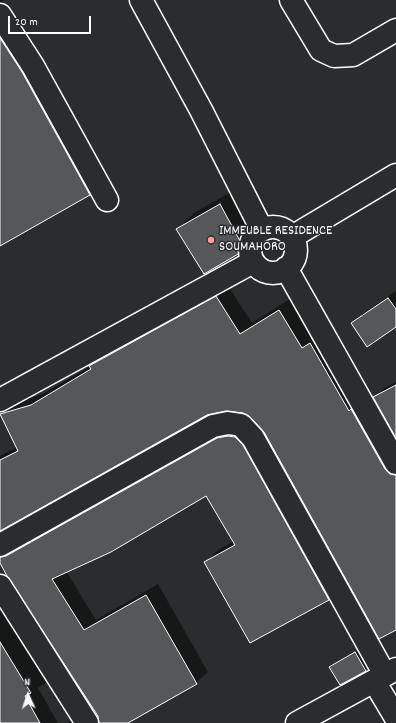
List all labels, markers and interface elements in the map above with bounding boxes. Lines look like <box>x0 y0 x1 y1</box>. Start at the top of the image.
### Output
scale bar <box>10 8 93 34</box>
text: 20 m <box>15 14 38 31</box>
place label: IMMEUBLE RESIDENCE SOUMAHORO <box>219 224 332 256</box>
marker: IMMEUBLE RESIDENCE SOUMAHORO <box>206 235 216 245</box>
north arrow <box>8 675 48 715</box>
text: N <box>24 675 31 691</box>

